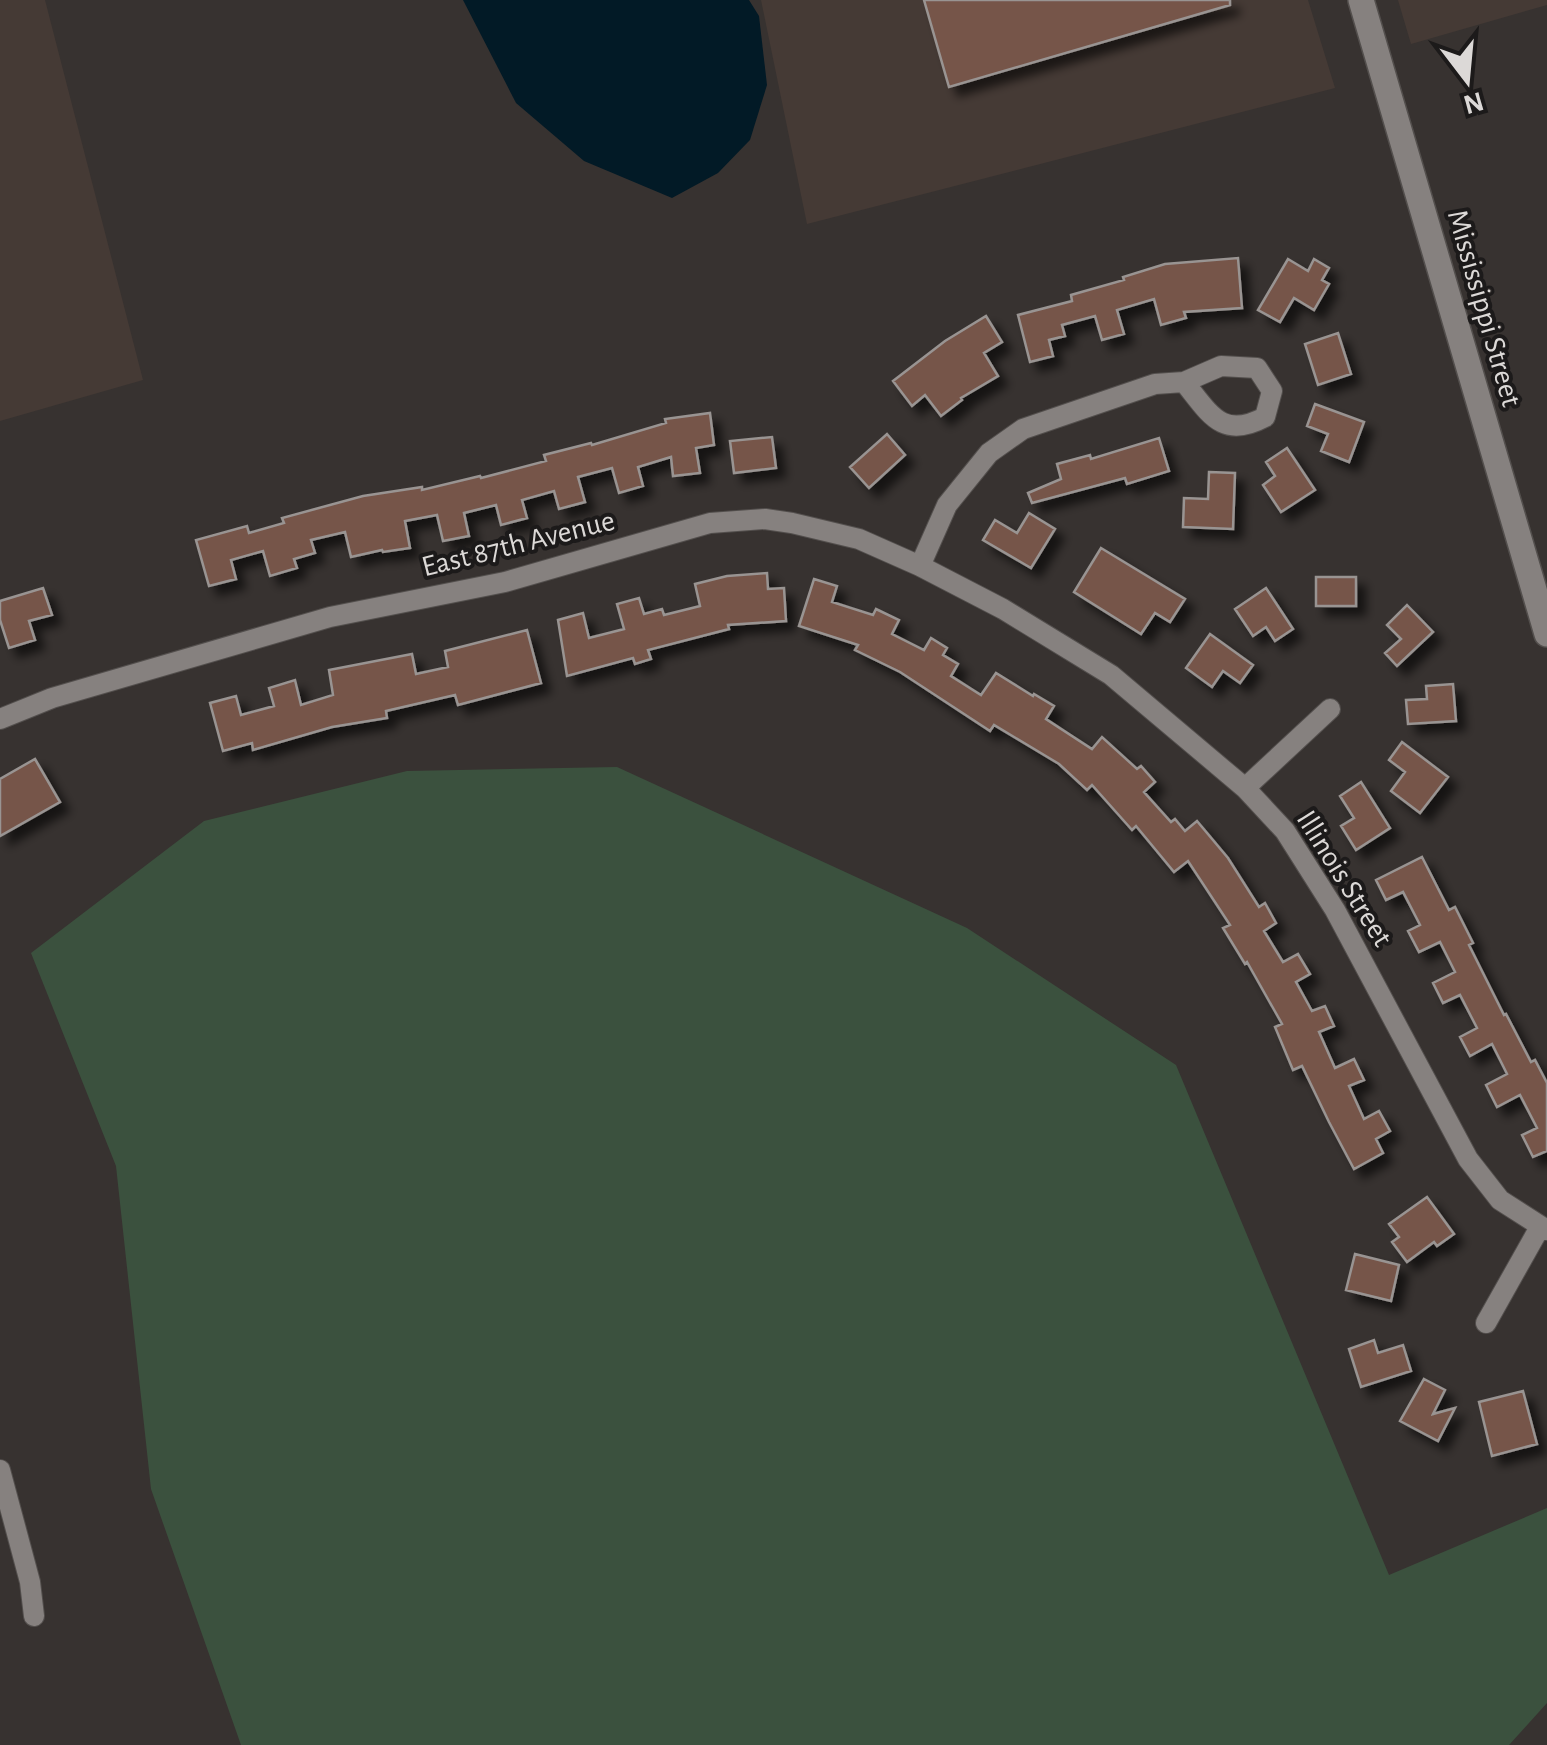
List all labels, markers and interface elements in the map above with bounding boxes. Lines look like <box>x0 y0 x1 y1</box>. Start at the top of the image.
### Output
north arrow <box>1417 30 1517 130</box>
text: N <box>1460 86 1487 118</box>
street label: Mississippi Street <box>1442 206 1527 410</box>
street label: East 87th Avenue <box>419 506 618 582</box>
street label: Illinois Street <box>1291 805 1398 952</box>

